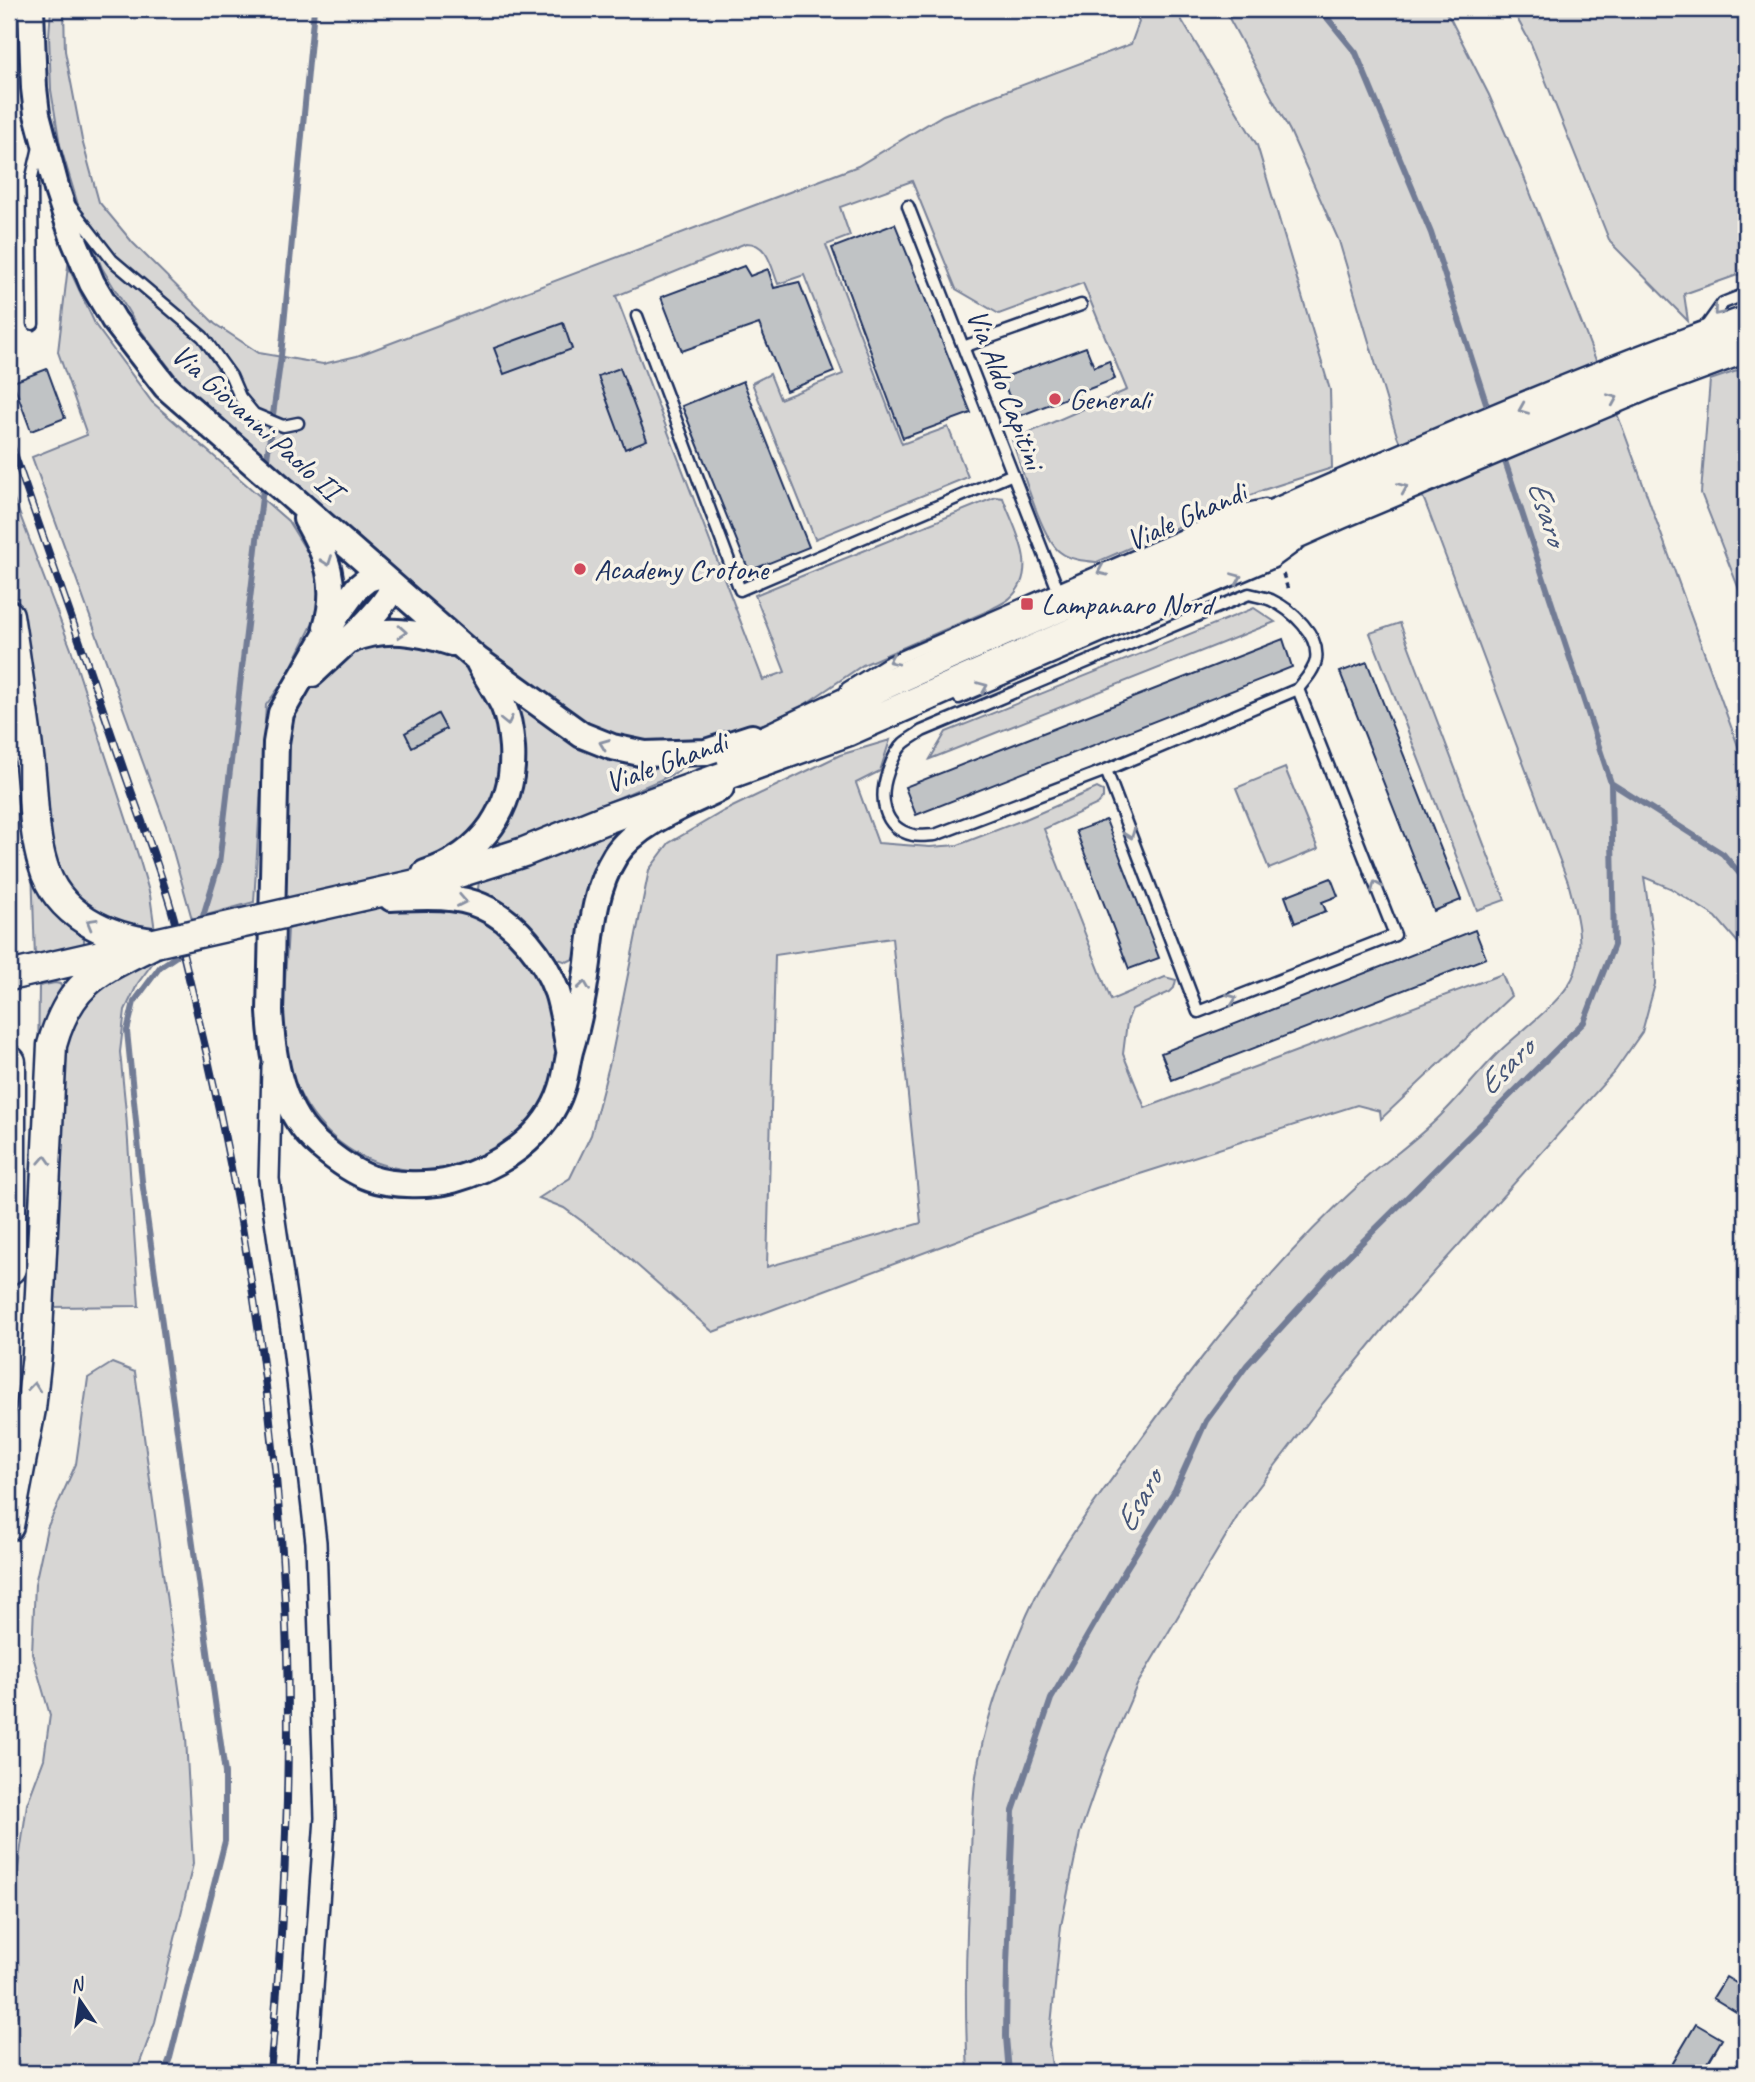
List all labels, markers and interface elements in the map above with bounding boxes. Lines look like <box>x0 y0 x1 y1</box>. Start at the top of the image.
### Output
one-way arrow <box>1714 303 1727 316</box>
street label: Via Aldo Capitini <box>958 304 1055 478</box>
street label: Via Giovanni Paolo II <box>164 335 355 513</box>
place label: Generali <box>1069 380 1154 418</box>
marker: Generali <box>1047 391 1063 407</box>
one-way arrow <box>1606 393 1618 407</box>
one-way arrow <box>1518 400 1530 414</box>
street label: Viale Ghandi <box>1120 471 1255 559</box>
water label: Esaro <box>1518 475 1579 555</box>
one-way arrow <box>1396 482 1409 496</box>
place label: Academy Crotone <box>594 550 770 588</box>
one-way arrow <box>319 554 333 566</box>
marker: Academy Crotone <box>572 561 588 577</box>
one-way arrow <box>1097 563 1109 577</box>
one-way arrow <box>1229 572 1242 586</box>
place label: Lampanaro Nord <box>1041 585 1217 623</box>
marker: Lampanaro Nord <box>1019 596 1035 612</box>
one-way arrow <box>397 624 408 639</box>
one-way arrow <box>888 652 900 666</box>
one-way arrow <box>976 682 988 696</box>
one-way arrow <box>499 715 514 727</box>
street label: Viale Ghandi <box>600 721 735 802</box>
one-way arrow <box>599 738 611 752</box>
one-way arrow <box>1122 827 1136 839</box>
one-way arrow <box>1370 881 1384 893</box>
one-way arrow <box>456 893 468 908</box>
one-way arrow <box>85 918 98 931</box>
one-way arrow <box>576 981 591 992</box>
one-way arrow <box>1225 993 1237 1007</box>
water label: Esaro <box>1468 1025 1547 1104</box>
one-way arrow <box>37 1154 52 1165</box>
one-way arrow <box>26 1381 41 1393</box>
water label: Esaro <box>1105 1458 1175 1539</box>
north arrow <box>46 1966 116 2036</box>
text: N <box>68 1972 88 1998</box>

